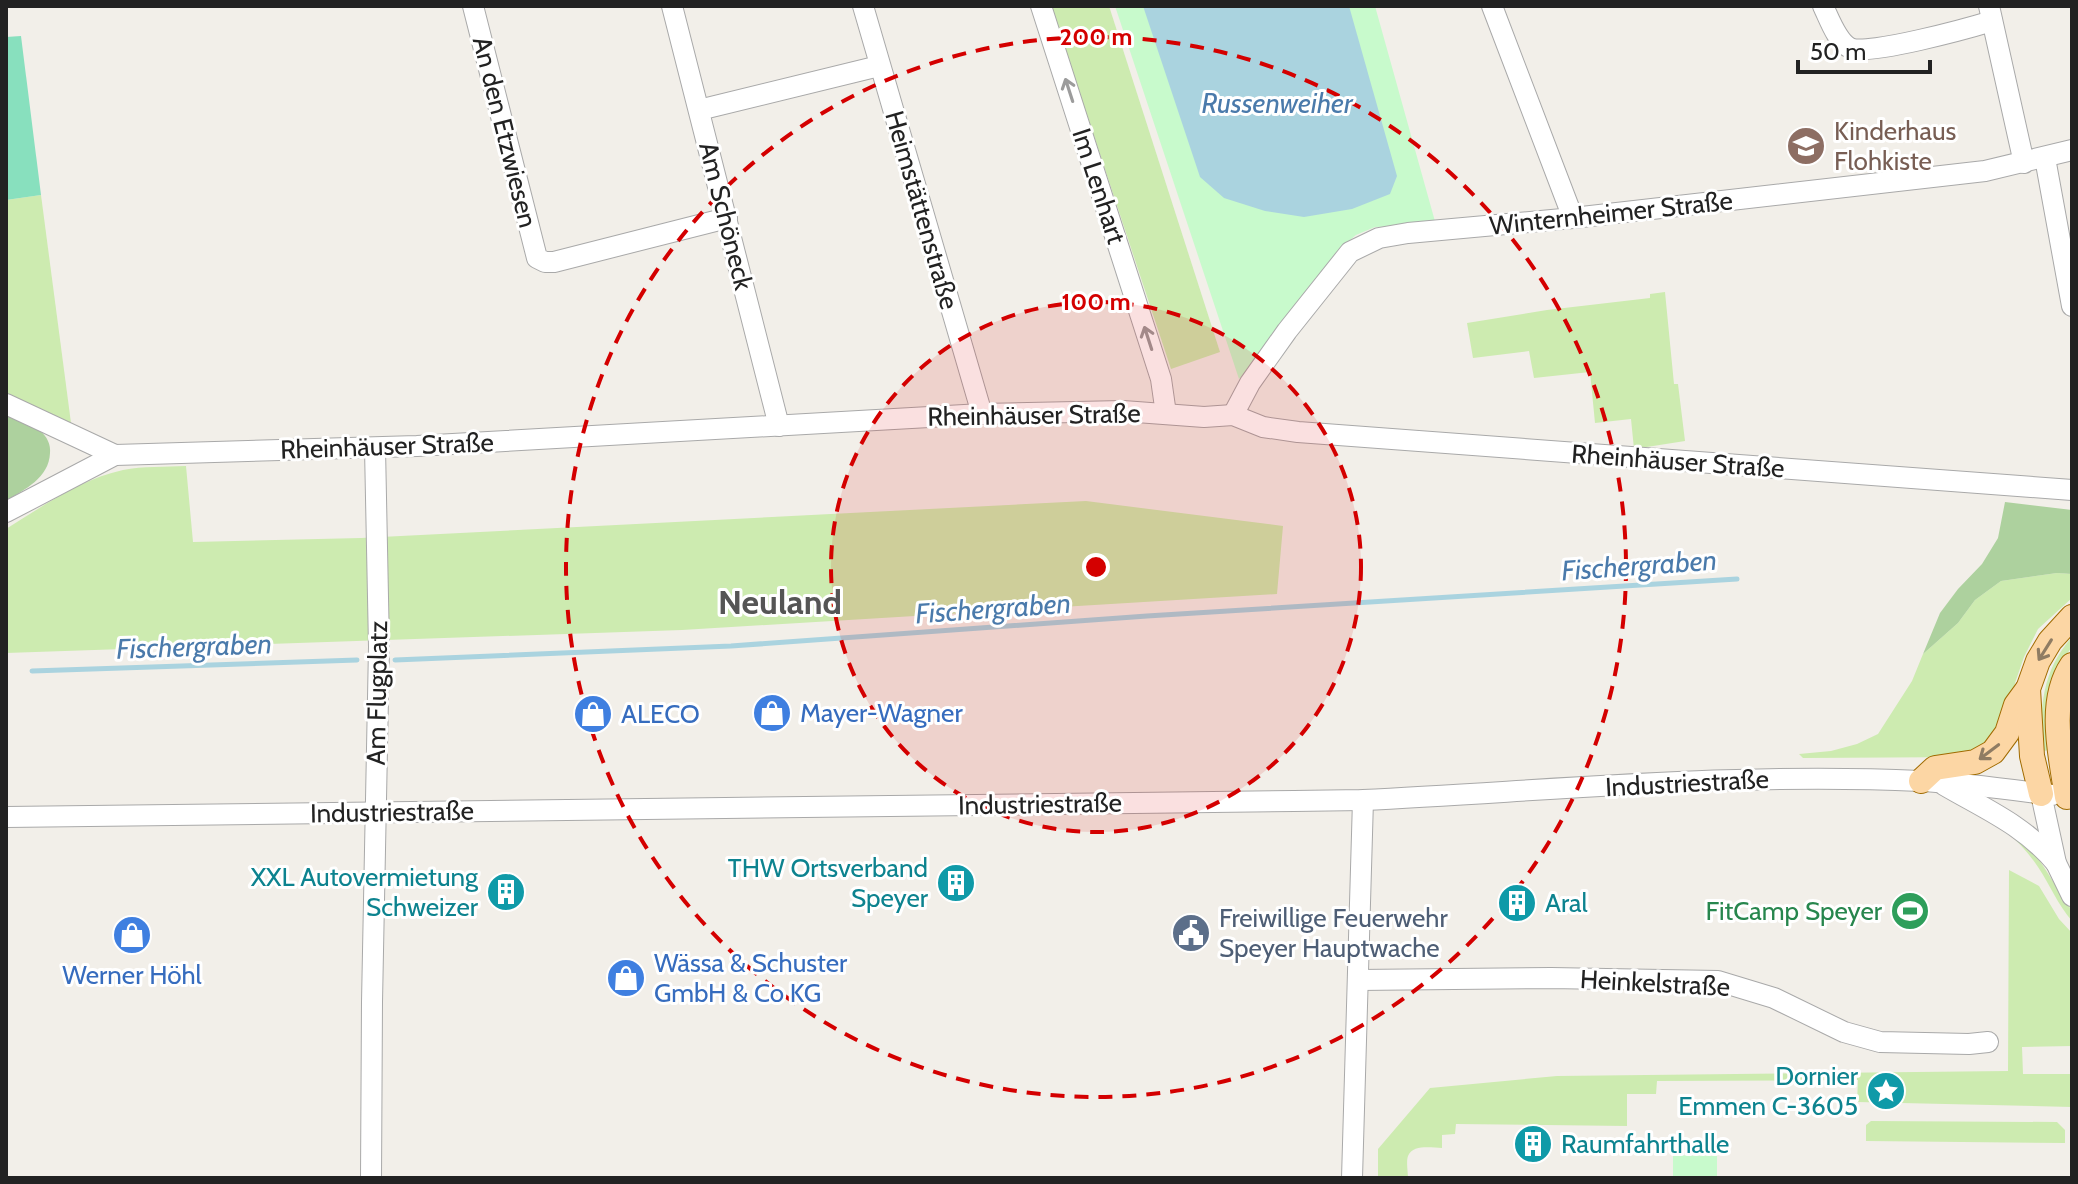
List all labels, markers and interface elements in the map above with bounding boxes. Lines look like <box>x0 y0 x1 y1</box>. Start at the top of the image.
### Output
text: 200 m <box>1060 22 1132 51</box>
scale bar <box>1798 24 1930 74</box>
street label: An den Etzwiesen <box>466 33 544 231</box>
text: 50 m <box>1810 37 1866 66</box>
one-way arrow <box>1060 78 1075 103</box>
water label: Russenweiher <box>1201 86 1354 120</box>
street label: Heimstättenstraße <box>878 107 966 313</box>
place label: Kinderhaus Flohkiste <box>1834 115 1957 177</box>
street label: Im Lenhart <box>1065 124 1133 248</box>
school or university icon: Kinderhaus Flohkiste <box>1785 125 1827 167</box>
street label: Am Schöneck <box>692 139 760 294</box>
street label: Winternheimer Straße <box>1488 184 1734 242</box>
text: 100 m <box>1061 287 1131 316</box>
one-way arrow <box>1140 326 1154 351</box>
street label: Rheinhäuser Straße <box>927 397 1141 433</box>
street label: Rheinhäuser Straße <box>280 426 494 466</box>
street label: Rheinhäuser Straße <box>1570 438 1786 484</box>
water label: Fischergraben <box>1560 543 1718 587</box>
centre of rings <box>1082 553 1110 581</box>
district label: Neuland <box>718 581 842 623</box>
water label: Fischergraben <box>914 586 1072 630</box>
street label: Am Flugplatz <box>360 620 394 766</box>
water label: Fischergraben <box>116 626 272 666</box>
one-way arrow <box>2037 638 2053 660</box>
shop icon: Mayer-Wagner <box>751 692 793 734</box>
shop icon: ALECO <box>572 693 614 735</box>
place label: Mayer-Wagner <box>800 697 963 729</box>
place label: ALECO <box>621 698 700 730</box>
one-way arrow <box>1979 744 2000 761</box>
street label: Industriestraße <box>1604 763 1770 803</box>
street label: Industriestraße <box>958 787 1122 821</box>
street label: Industriestraße <box>310 795 474 829</box>
place label: THW Ortsverband Speyer <box>728 852 929 914</box>
place label: XXL Autovermietung Schweizer <box>251 861 479 923</box>
building icon: THW Ortsverband Speyer <box>935 862 977 904</box>
building icon: XXL Autovermietung Schweizer <box>485 871 527 913</box>
building icon: Aral <box>1496 882 1538 924</box>
place label: Aral <box>1545 887 1588 919</box>
sports icon: FitCamp Speyer <box>1889 890 1931 932</box>
place label: FitCamp Speyer <box>1706 895 1883 927</box>
place label: Freiwillige Feuerwehr Speyer Hauptwache <box>1219 902 1448 964</box>
public building icon: Freiwillige Feuerwehr Speyer Hauptwache <box>1170 912 1212 954</box>
shop icon: Werner Höhl <box>111 914 153 956</box>
place label: Wässa & Schuster GmbH & Co KG <box>654 947 848 1009</box>
shop icon: Wässa & Schuster GmbH & Co KG <box>605 957 647 999</box>
place label: Werner Höhl <box>62 959 202 991</box>
street label: Heinkelstraße <box>1579 963 1731 1003</box>
place label: Dornier Emmen C-3605 <box>1678 1060 1859 1122</box>
place icon: Dornier Emmen C-3605 <box>1865 1070 1907 1112</box>
building icon: Raumfahrthalle <box>1512 1123 1554 1165</box>
place label: Raumfahrthalle <box>1561 1128 1729 1160</box>

